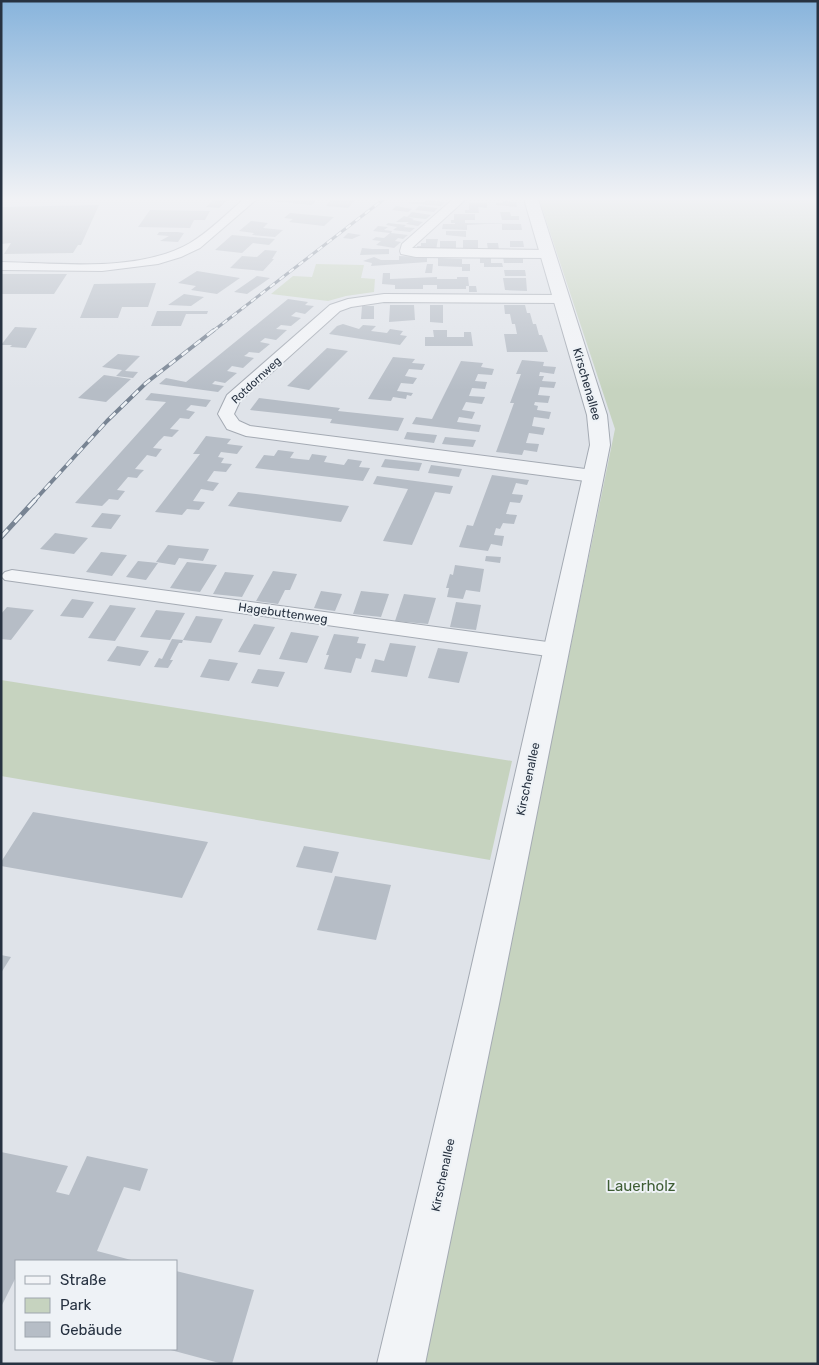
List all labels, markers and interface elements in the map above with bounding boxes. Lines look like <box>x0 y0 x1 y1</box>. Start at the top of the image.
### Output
street label: Kirschenallee <box>570 346 604 422</box>
street label: Rotdornweg <box>229 354 284 407</box>
street label: Hagebuttenweg <box>237 600 329 626</box>
street label: Kirschenallee <box>513 741 543 817</box>
street label: Kirschenallee <box>428 1137 458 1213</box>
park label: Lauerholz <box>607 1177 676 1195</box>
legend <box>15 1260 178 1350</box>
text: Straße <box>60 1271 106 1289</box>
text: Park <box>60 1296 91 1314</box>
text: Gebäude <box>60 1321 122 1339</box>

